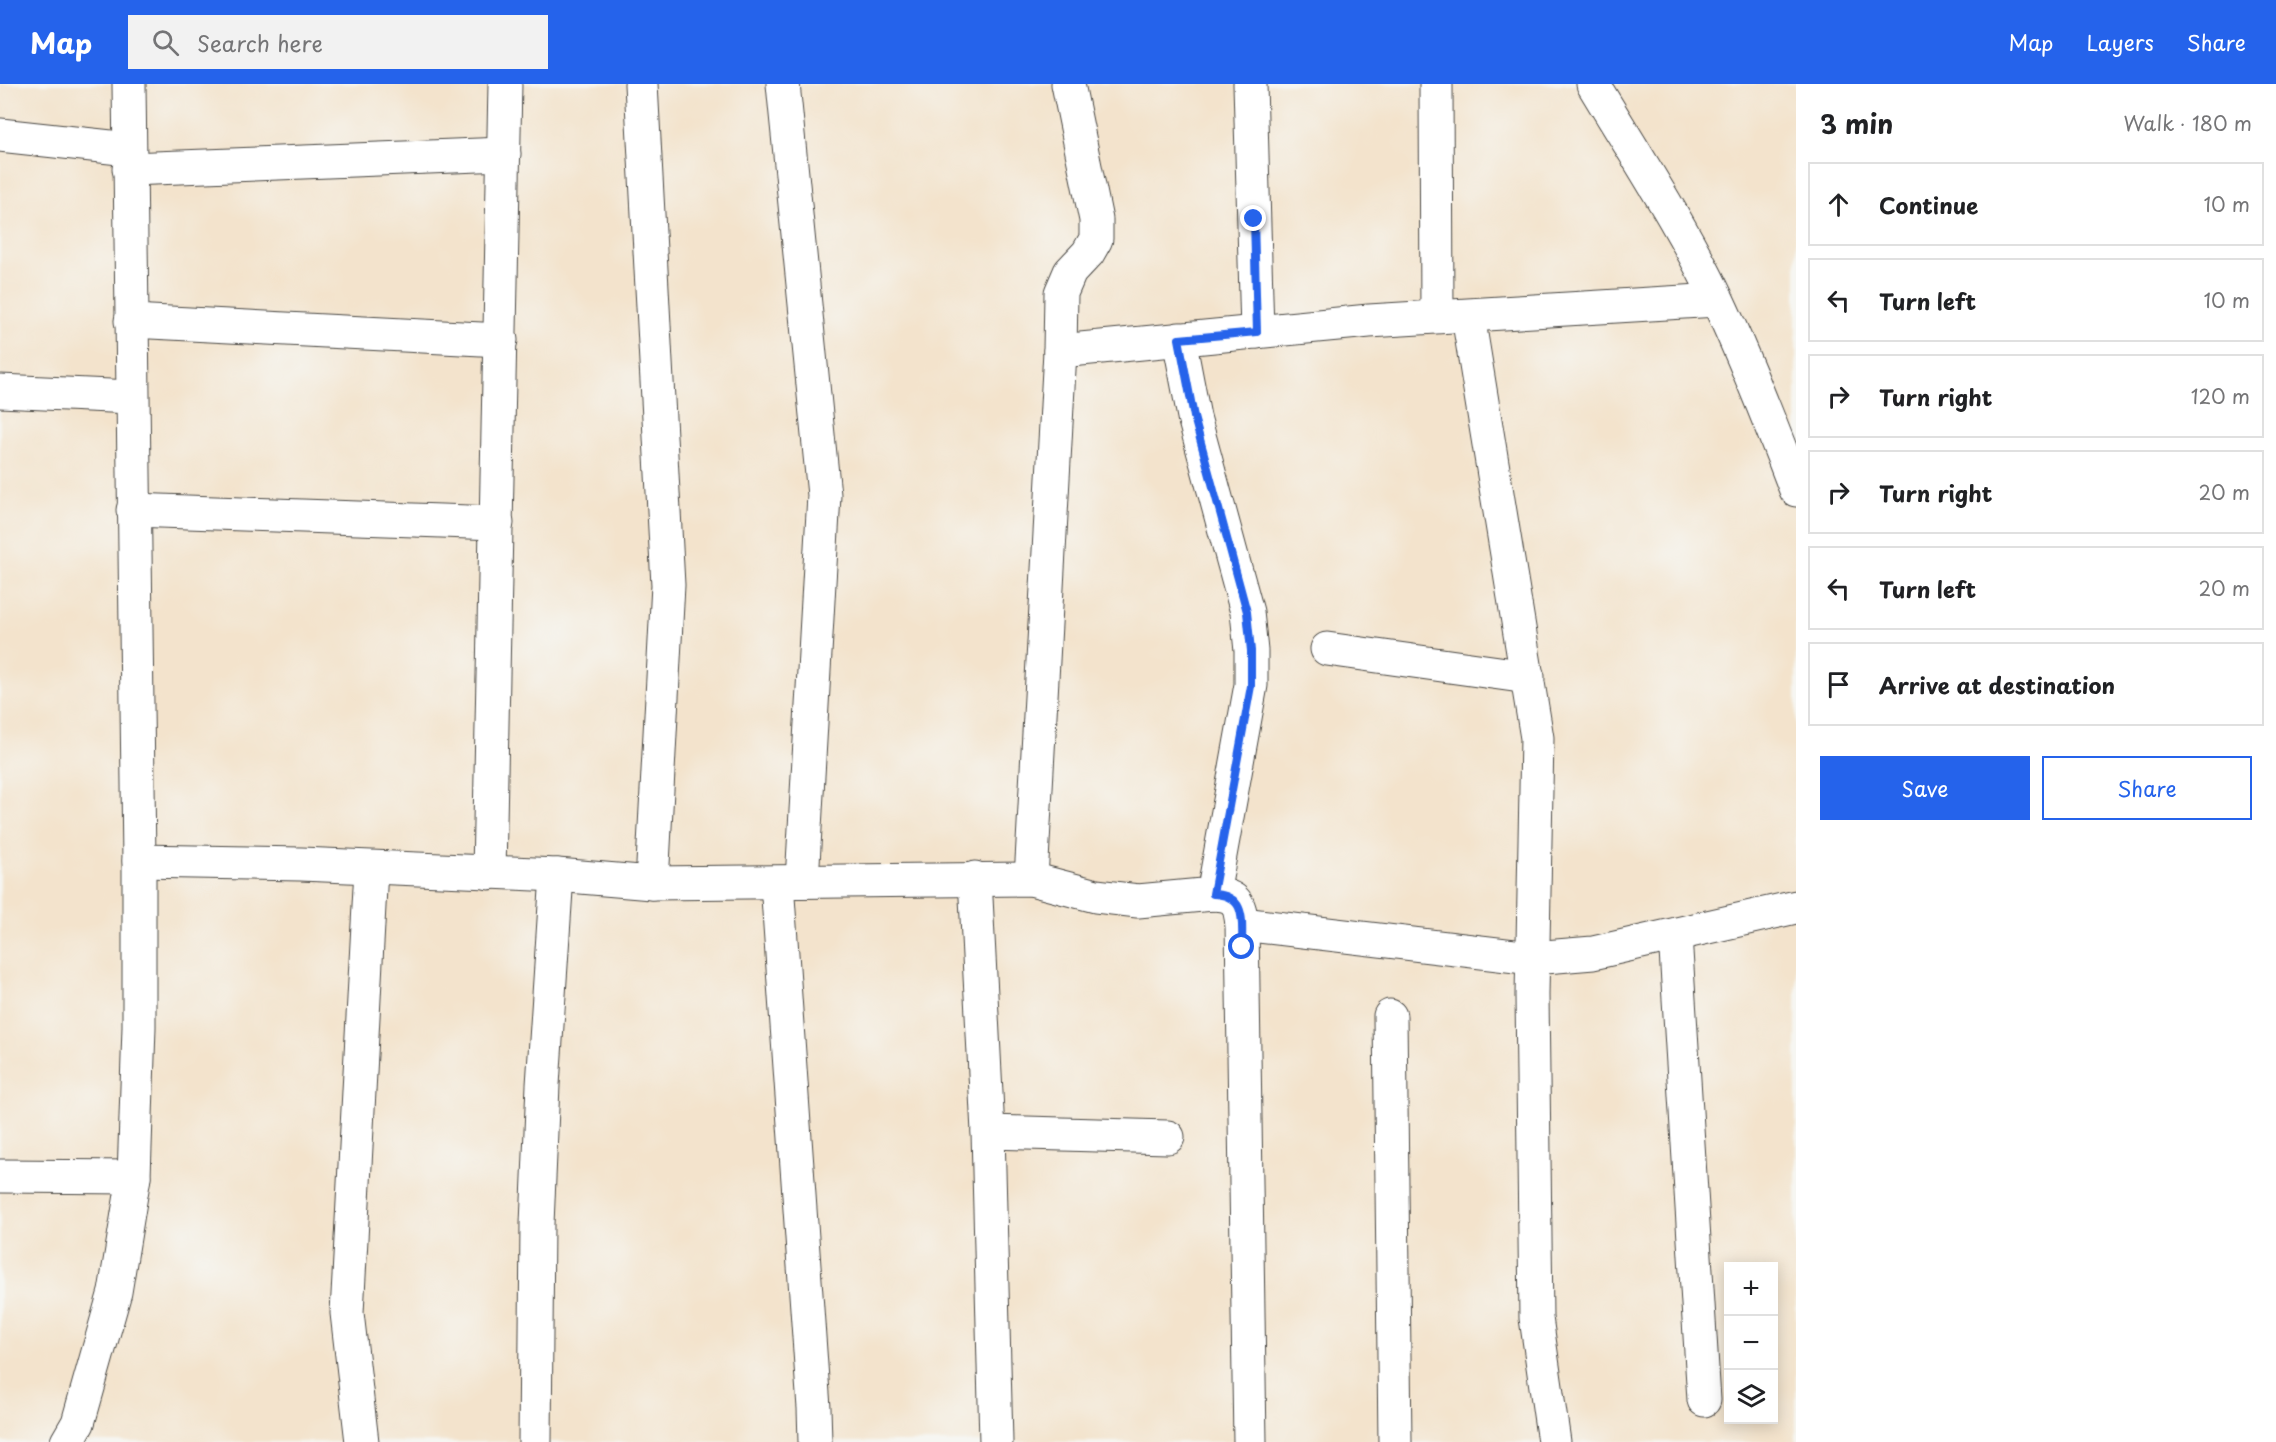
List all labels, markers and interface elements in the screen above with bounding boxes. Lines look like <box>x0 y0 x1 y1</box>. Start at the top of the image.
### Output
search box <box>128 15 548 69</box>
text: Map <box>30 21 92 64</box>
icon: search <box>149 26 182 59</box>
text: Search here <box>197 26 323 59</box>
text: Map <box>2009 26 2053 58</box>
text: Layers <box>2086 26 2154 58</box>
text: Share <box>2187 26 2246 58</box>
text: 3 min <box>1820 104 1893 143</box>
text: Walk · 180 m <box>2124 108 2252 138</box>
icon: ahead <box>1822 188 1855 221</box>
text: Continue <box>1879 188 1978 221</box>
text: 10 m <box>2203 189 2250 219</box>
route end <box>1240 205 1266 231</box>
icon: left <box>1822 284 1855 317</box>
text: Turn left <box>1879 284 1976 317</box>
text: 10 m <box>2203 285 2250 315</box>
icon: right <box>1822 380 1855 413</box>
text: Turn right <box>1879 380 1992 413</box>
text: 120 m <box>2191 381 2250 411</box>
icon: right <box>1822 476 1855 509</box>
text: Turn right <box>1879 476 1992 509</box>
text: 20 m <box>2198 477 2250 507</box>
icon: left <box>1822 572 1855 605</box>
text: Turn left <box>1879 572 1976 605</box>
text: 20 m <box>2198 573 2250 603</box>
icon: arrive <box>1822 668 1855 701</box>
text: Arrive at destination <box>1879 668 2115 701</box>
button: Save <box>1820 756 2030 820</box>
button: Share <box>2042 756 2252 820</box>
route start <box>1228 933 1254 959</box>
map controls <box>1724 1262 1778 1424</box>
button: + <box>1724 1262 1778 1316</box>
button: − <box>1724 1316 1778 1370</box>
button: layers <box>1724 1370 1778 1424</box>

